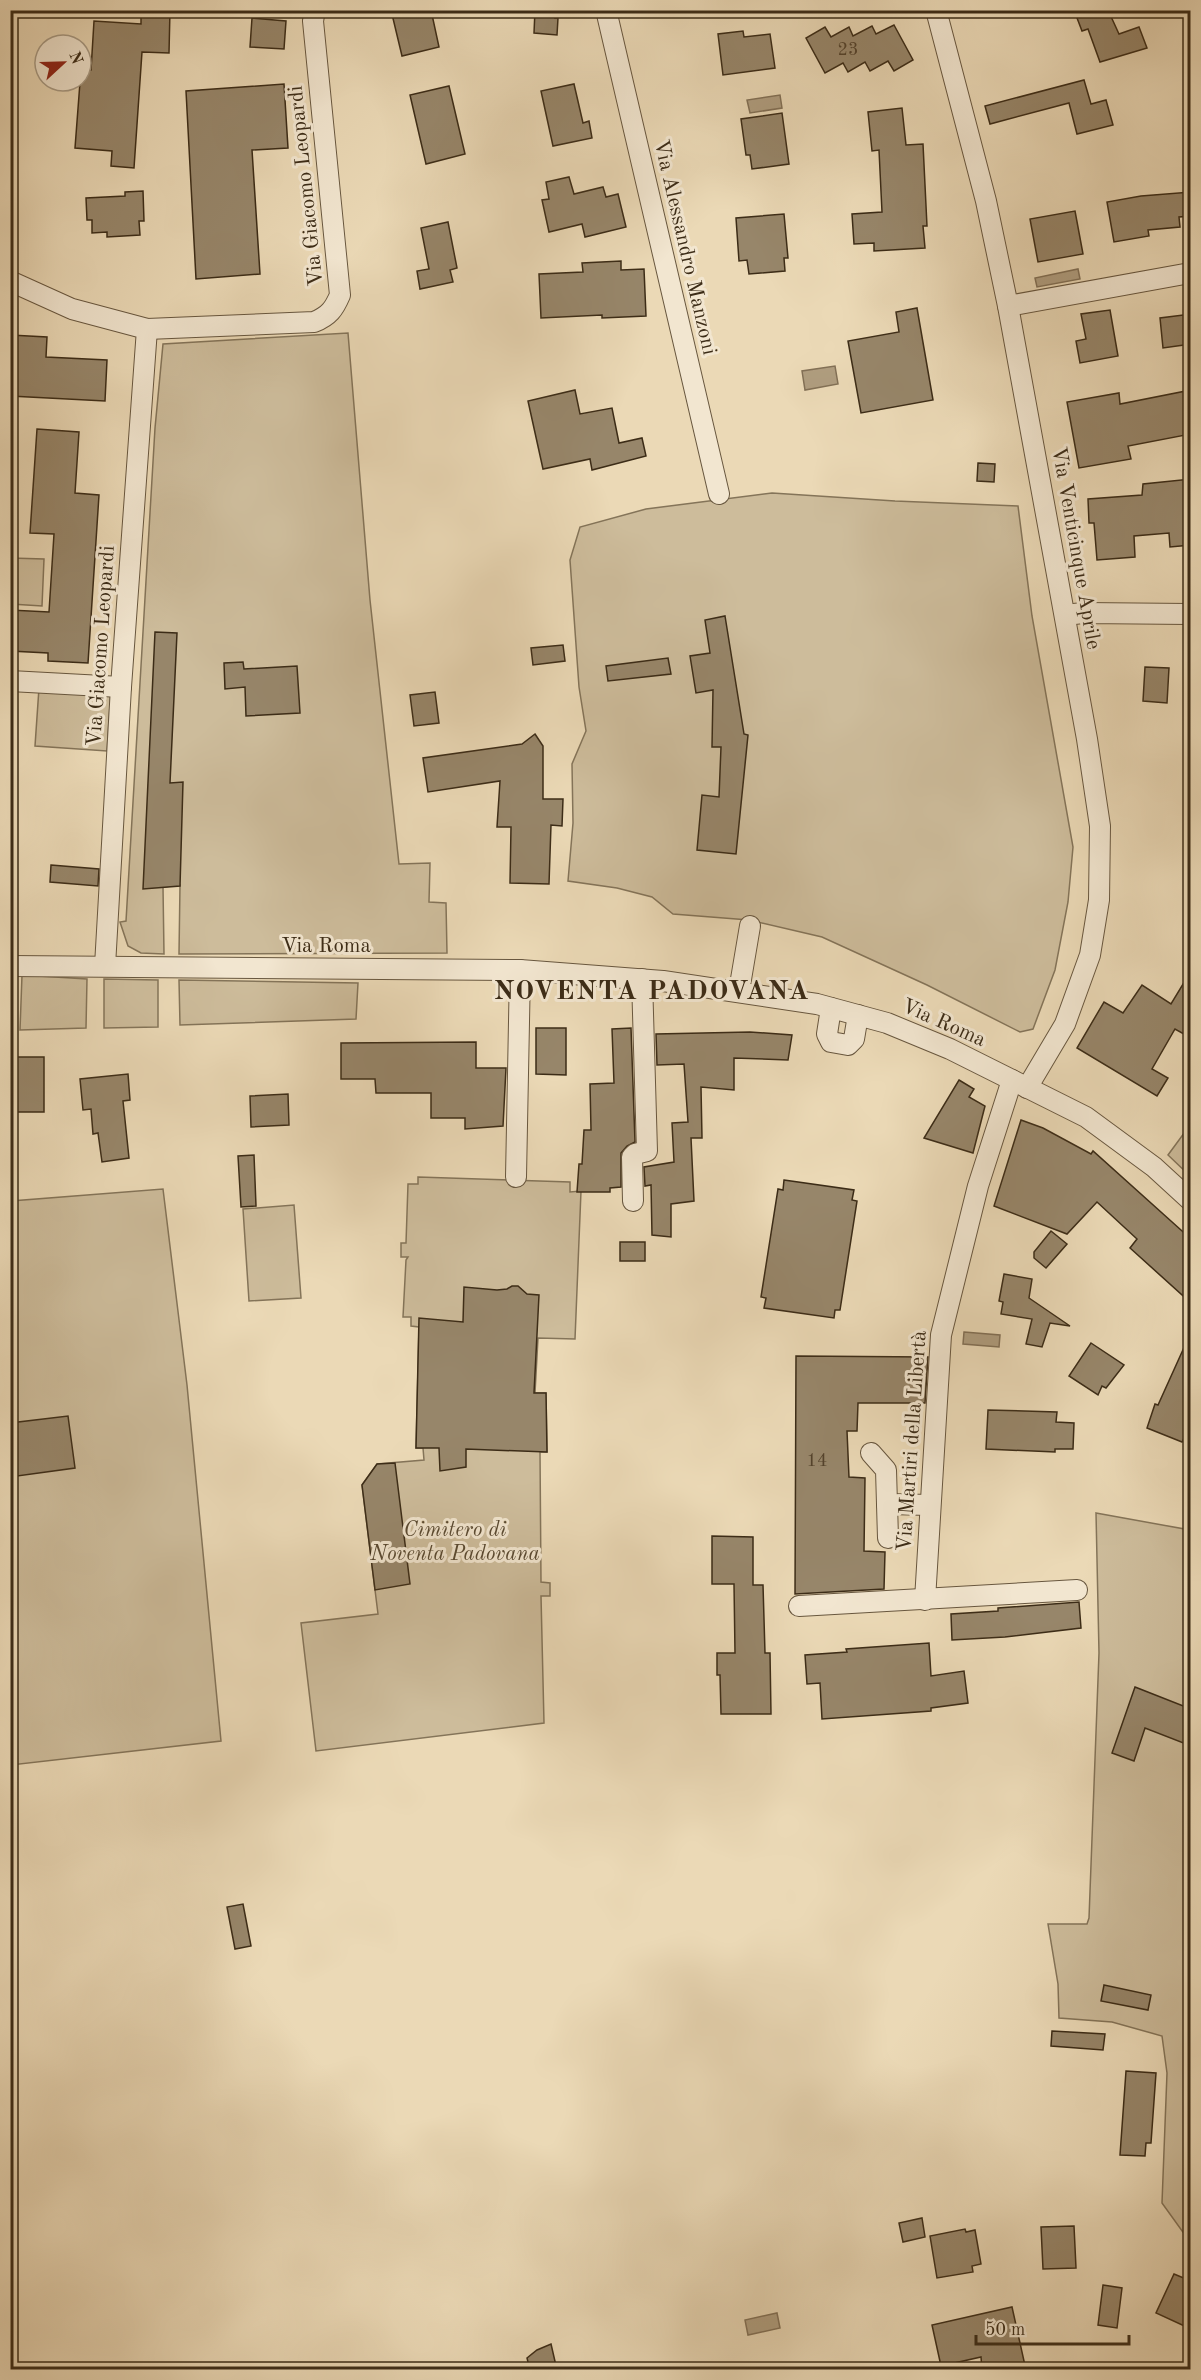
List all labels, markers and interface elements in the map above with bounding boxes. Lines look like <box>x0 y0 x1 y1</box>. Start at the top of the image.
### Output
north arrow <box>33 33 93 93</box>
house number: 23 <box>838 41 858 59</box>
text: N <box>65 49 85 68</box>
street label: Via Giacomo Leopardi <box>286 85 327 287</box>
street label: Via Alessandro Manzoni <box>650 138 720 357</box>
street label: Via Venticinque Aprile <box>1047 445 1104 651</box>
street label: Via Giacomo Leopardi <box>84 545 119 747</box>
street label: Via Roma <box>281 936 371 957</box>
district label: NOVENTA PADOVANA <box>494 978 810 1005</box>
street label: Via Roma <box>898 996 989 1051</box>
street label: Via Martiri della Libertà <box>894 1330 931 1552</box>
house number: 14 <box>807 1452 827 1470</box>
park label: Cimitero di Noventa Padovana <box>369 1520 540 1565</box>
scale bar <box>976 2308 1129 2346</box>
text: 50 m <box>985 2321 1025 2339</box>

